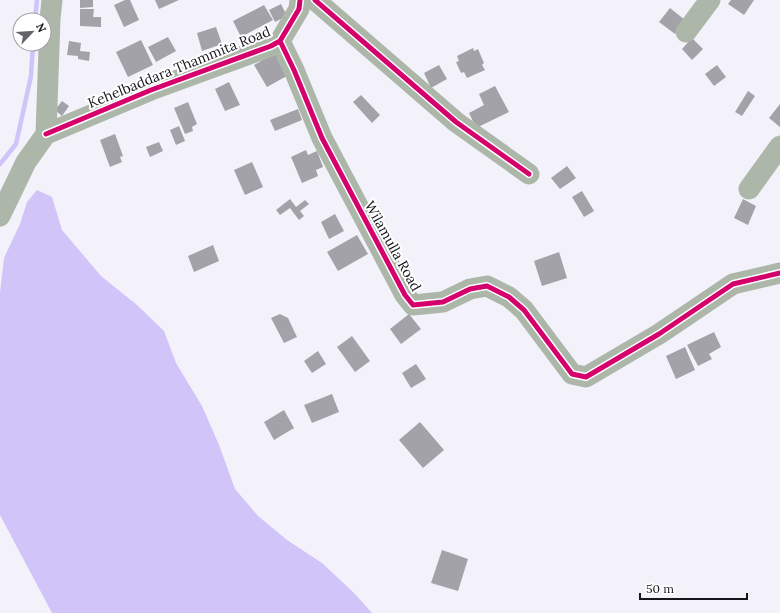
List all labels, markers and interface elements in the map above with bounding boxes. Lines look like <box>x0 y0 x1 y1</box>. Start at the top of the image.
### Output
north arrow <box>12 12 52 52</box>
text: N <box>33 21 49 35</box>
street label: Kehelbaddara Thammita Road <box>85 22 273 112</box>
street label: Wilamulla Road <box>361 198 425 294</box>
scale bar <box>640 575 747 601</box>
text: 50 m <box>646 581 674 596</box>

